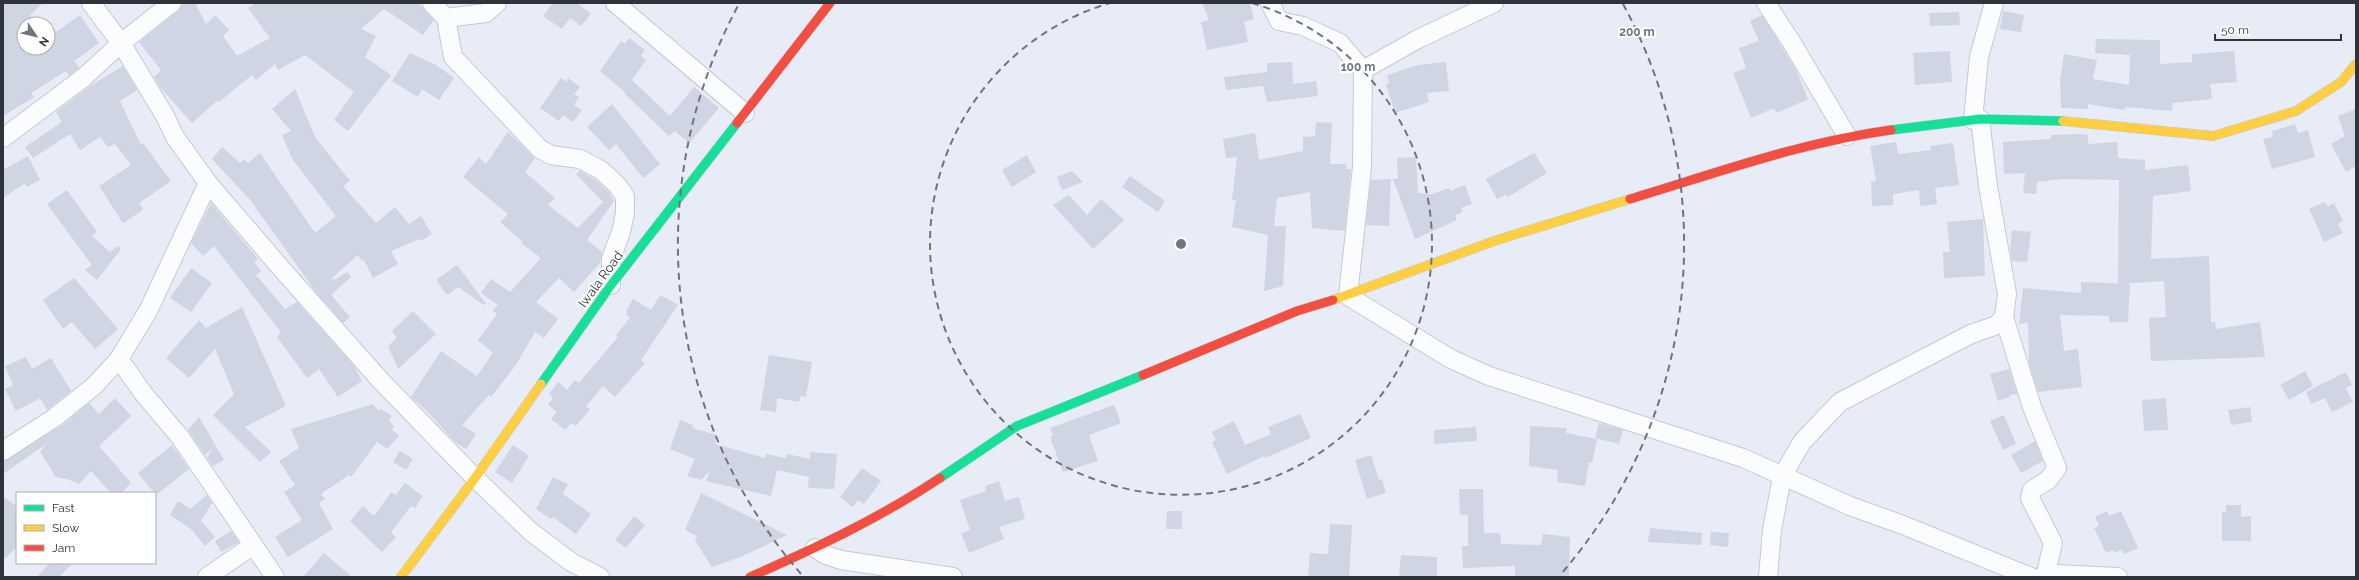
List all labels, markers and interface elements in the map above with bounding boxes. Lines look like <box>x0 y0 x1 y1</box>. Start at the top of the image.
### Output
north arrow <box>16 16 56 56</box>
scale bar <box>2215 16 2341 42</box>
text: 50 m <box>2221 23 2249 37</box>
text: 200 m <box>1619 25 1655 39</box>
text: N <box>36 34 52 49</box>
text: 100 m <box>1341 60 1375 74</box>
centre of rings <box>1174 237 1188 251</box>
street label: Iwala Road <box>575 248 626 310</box>
legend <box>16 492 156 564</box>
text: Fast <box>52 501 75 515</box>
text: Slow <box>52 521 79 535</box>
text: Jam <box>52 541 75 555</box>

